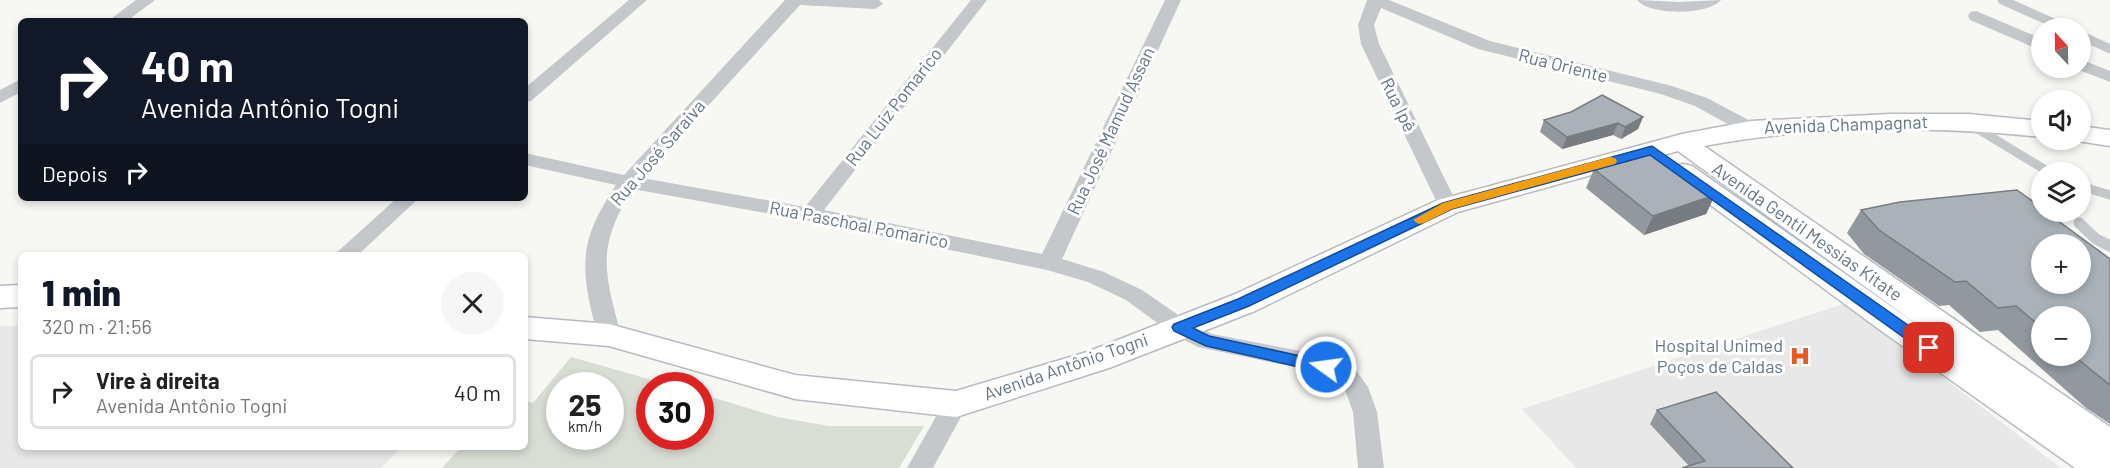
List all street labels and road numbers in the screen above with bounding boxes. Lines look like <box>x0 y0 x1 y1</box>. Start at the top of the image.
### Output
street label: Rua Luiz Pomarico <box>840 43 946 170</box>
street label: Rua José Mamud Assan <box>1062 43 1159 218</box>
street label: Rua Oriente <box>1516 43 1610 87</box>
street label: Rua Ipê <box>1376 74 1421 135</box>
street label: Rua José Saraiva <box>605 95 709 210</box>
street label: Avenida Champagnat <box>1764 110 1928 138</box>
street label: Avenida Gentil Messias Kitate <box>1708 157 1907 305</box>
street label: Rua Paschoal Pomarico <box>768 196 951 252</box>
street label: Avenida Antônio Togni <box>981 328 1151 404</box>

